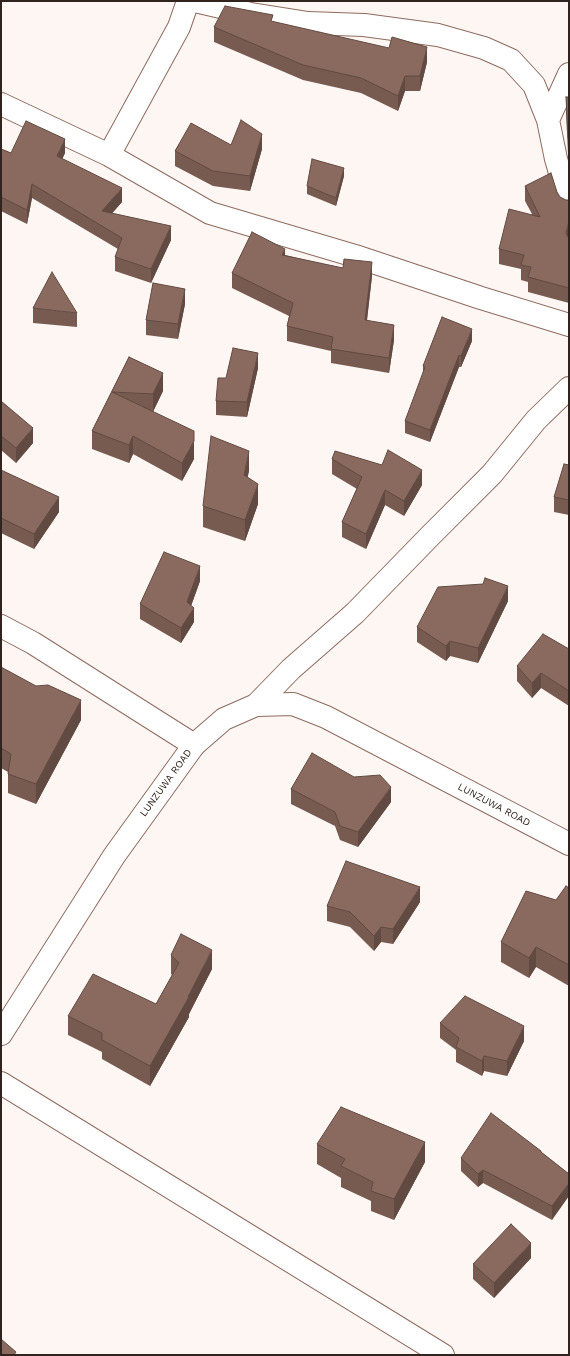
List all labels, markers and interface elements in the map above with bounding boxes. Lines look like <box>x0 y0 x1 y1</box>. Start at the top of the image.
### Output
street label: LUNZUWA ROAD <box>137 747 195 819</box>
street label: LUNZUWA ROAD <box>456 781 532 829</box>

